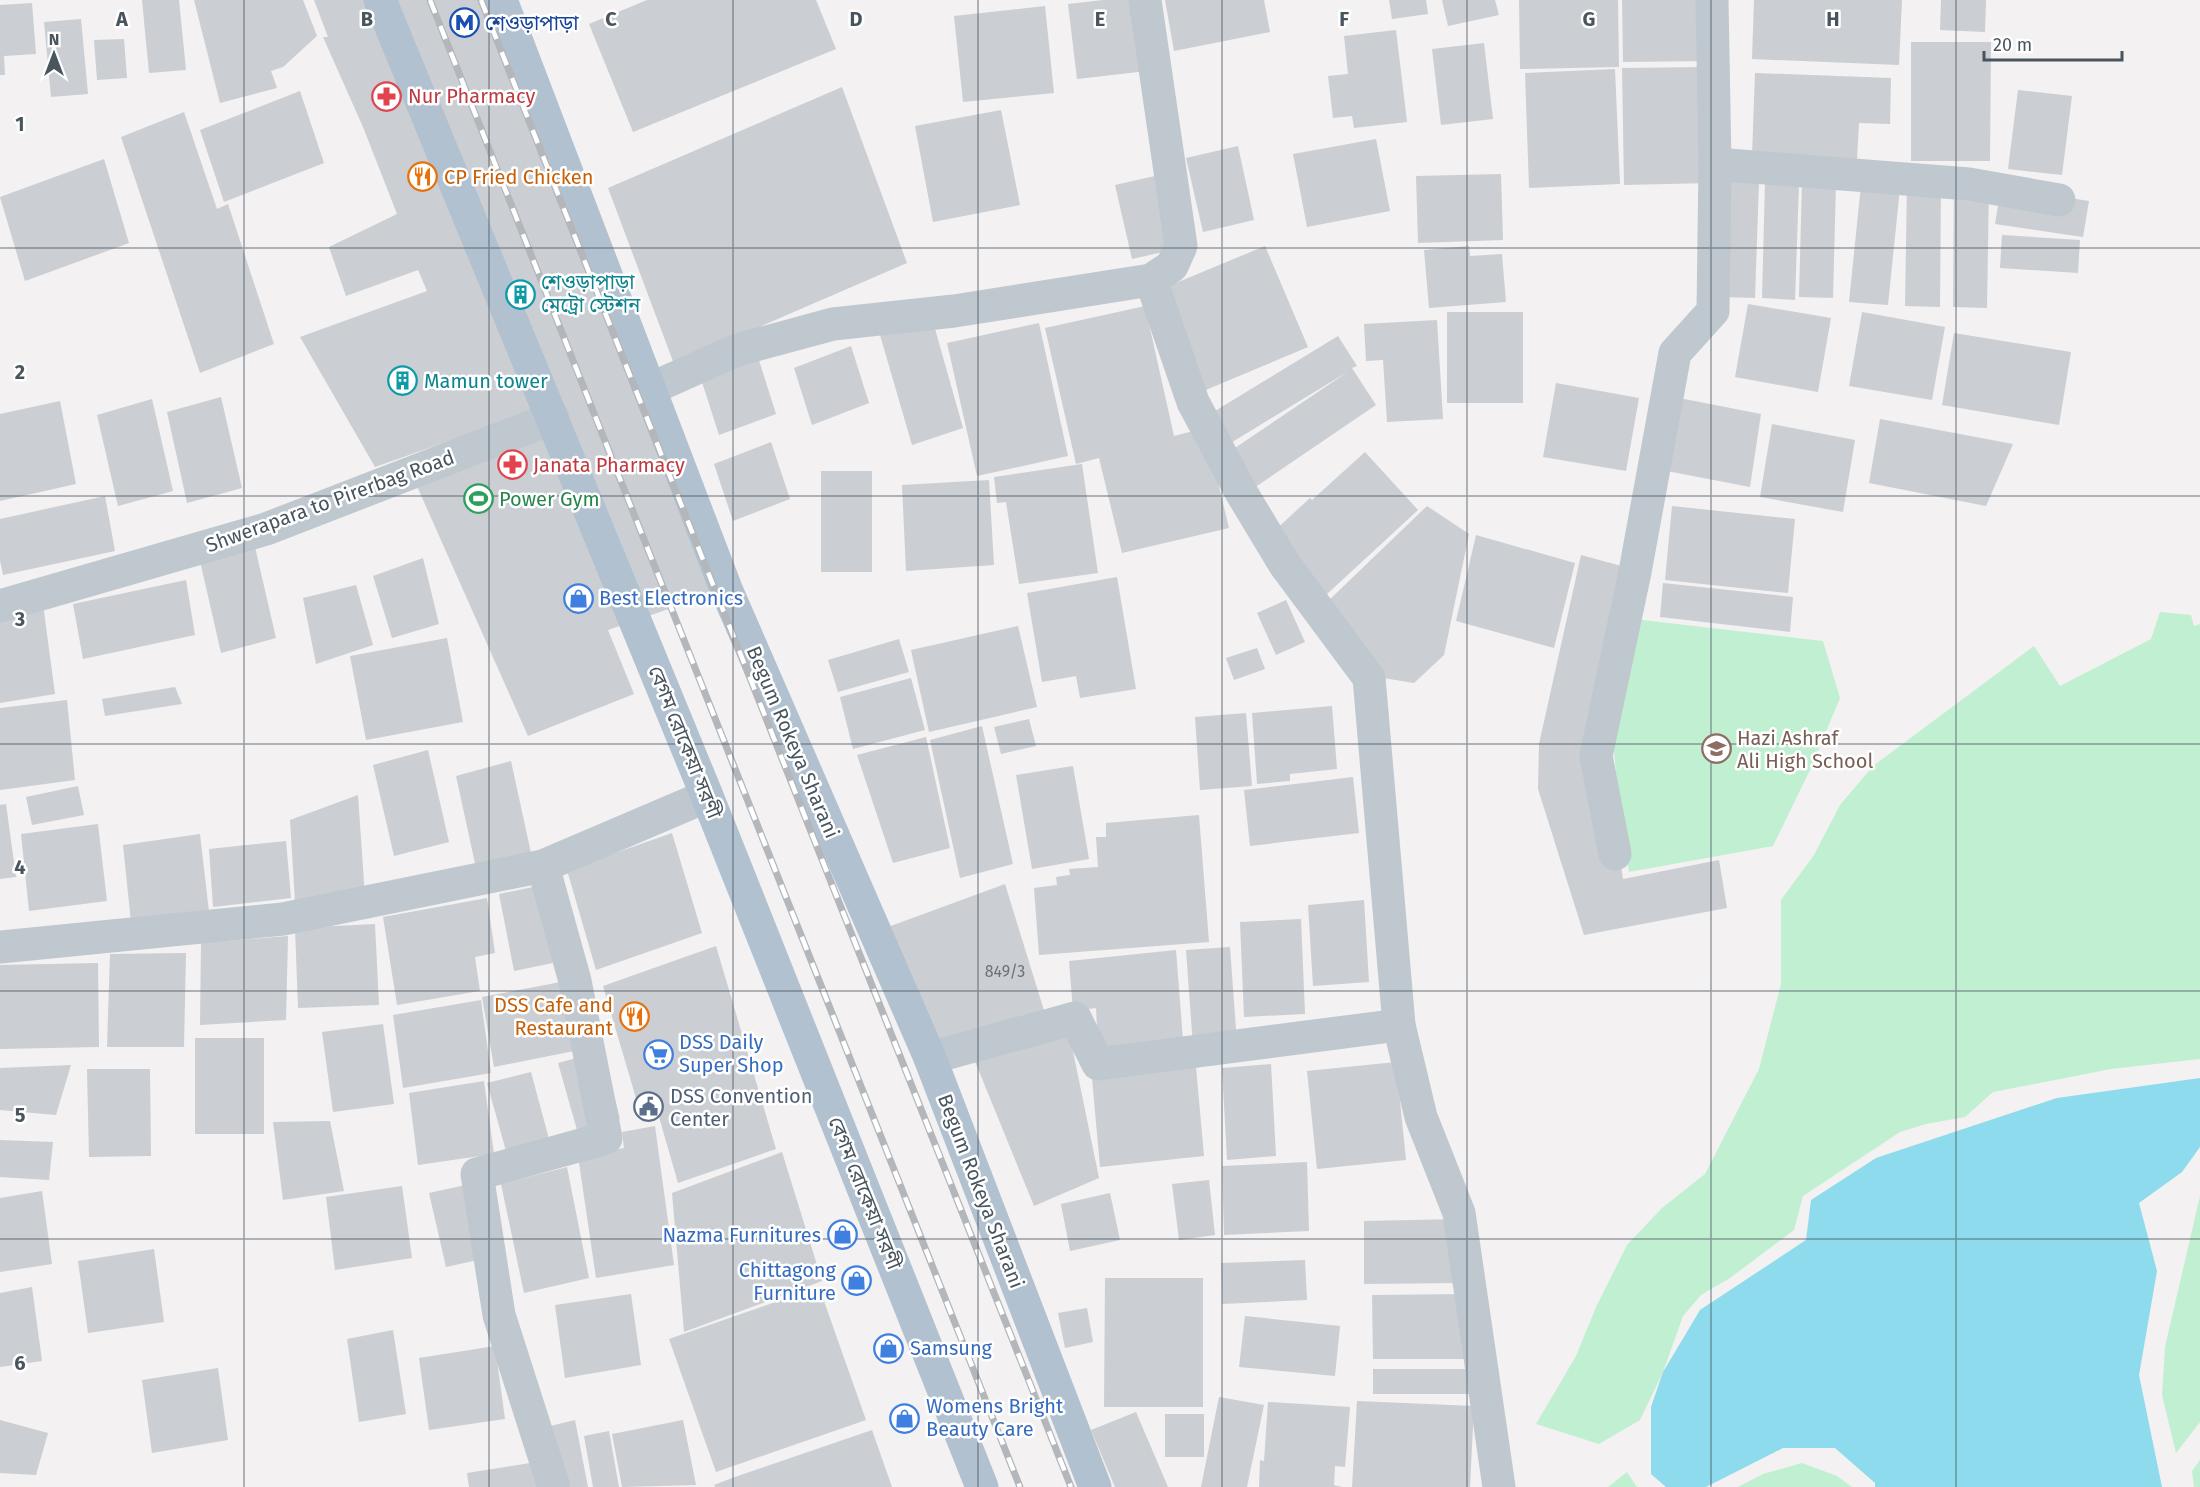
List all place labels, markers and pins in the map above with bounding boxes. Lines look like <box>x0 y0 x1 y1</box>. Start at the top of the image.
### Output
metro station icon: শেওড়াপাড়া <box>448 7 480 39</box>
place label: শেওড়াপাড়া <box>485 11 579 35</box>
pharmacy icon: Nur Pharmacy <box>371 80 403 112</box>
place label: Nur Pharmacy <box>408 84 535 108</box>
restaurant icon: CP Fried Chicken <box>407 161 439 193</box>
place label: CP Fried Chicken <box>444 165 593 189</box>
place label: শেওড়াপাড়া মেট্রো স্টেশন <box>541 270 641 317</box>
building icon: শেওড়াপাড়া মেট্রো স্টেশন <box>504 278 536 310</box>
building icon: Mamun tower <box>387 365 419 397</box>
place label: Mamun tower <box>424 369 548 393</box>
pharmacy icon: Janata Pharmacy <box>496 449 528 481</box>
place label: Janata Pharmacy <box>533 453 685 477</box>
sports icon: Power Gym <box>462 483 494 515</box>
place label: Power Gym <box>499 487 600 511</box>
shop icon: Best Electronics <box>562 582 594 614</box>
place label: Best Electronics <box>599 586 743 610</box>
place label: Hazi Ashraf Ali High School <box>1737 726 1873 773</box>
school or university icon: Hazi Ashraf Ali High School <box>1700 733 1732 765</box>
place label: DSS Cafe and Restaurant <box>494 993 614 1040</box>
restaurant icon: DSS Cafe and Restaurant <box>618 1000 650 1032</box>
place label: DSS Daily Super Shop <box>679 1030 784 1077</box>
supermarket icon: DSS Daily Super Shop <box>642 1038 674 1070</box>
place label: DSS Convention Center <box>670 1084 812 1131</box>
public building icon: DSS Convention Center <box>633 1091 665 1123</box>
shop icon: Nazma Furnitures <box>826 1219 858 1251</box>
place label: Nazma Furnitures <box>662 1223 821 1247</box>
place label: Chittagong Furniture <box>739 1258 837 1305</box>
shop icon: Chittagong Furniture <box>841 1265 873 1297</box>
shop icon: Samsung <box>873 1332 905 1364</box>
place label: Samsung <box>910 1336 993 1360</box>
place label: Womens Bright Beauty Care <box>926 1394 1064 1441</box>
shop icon: Womens Bright Beauty Care <box>889 1402 921 1434</box>

